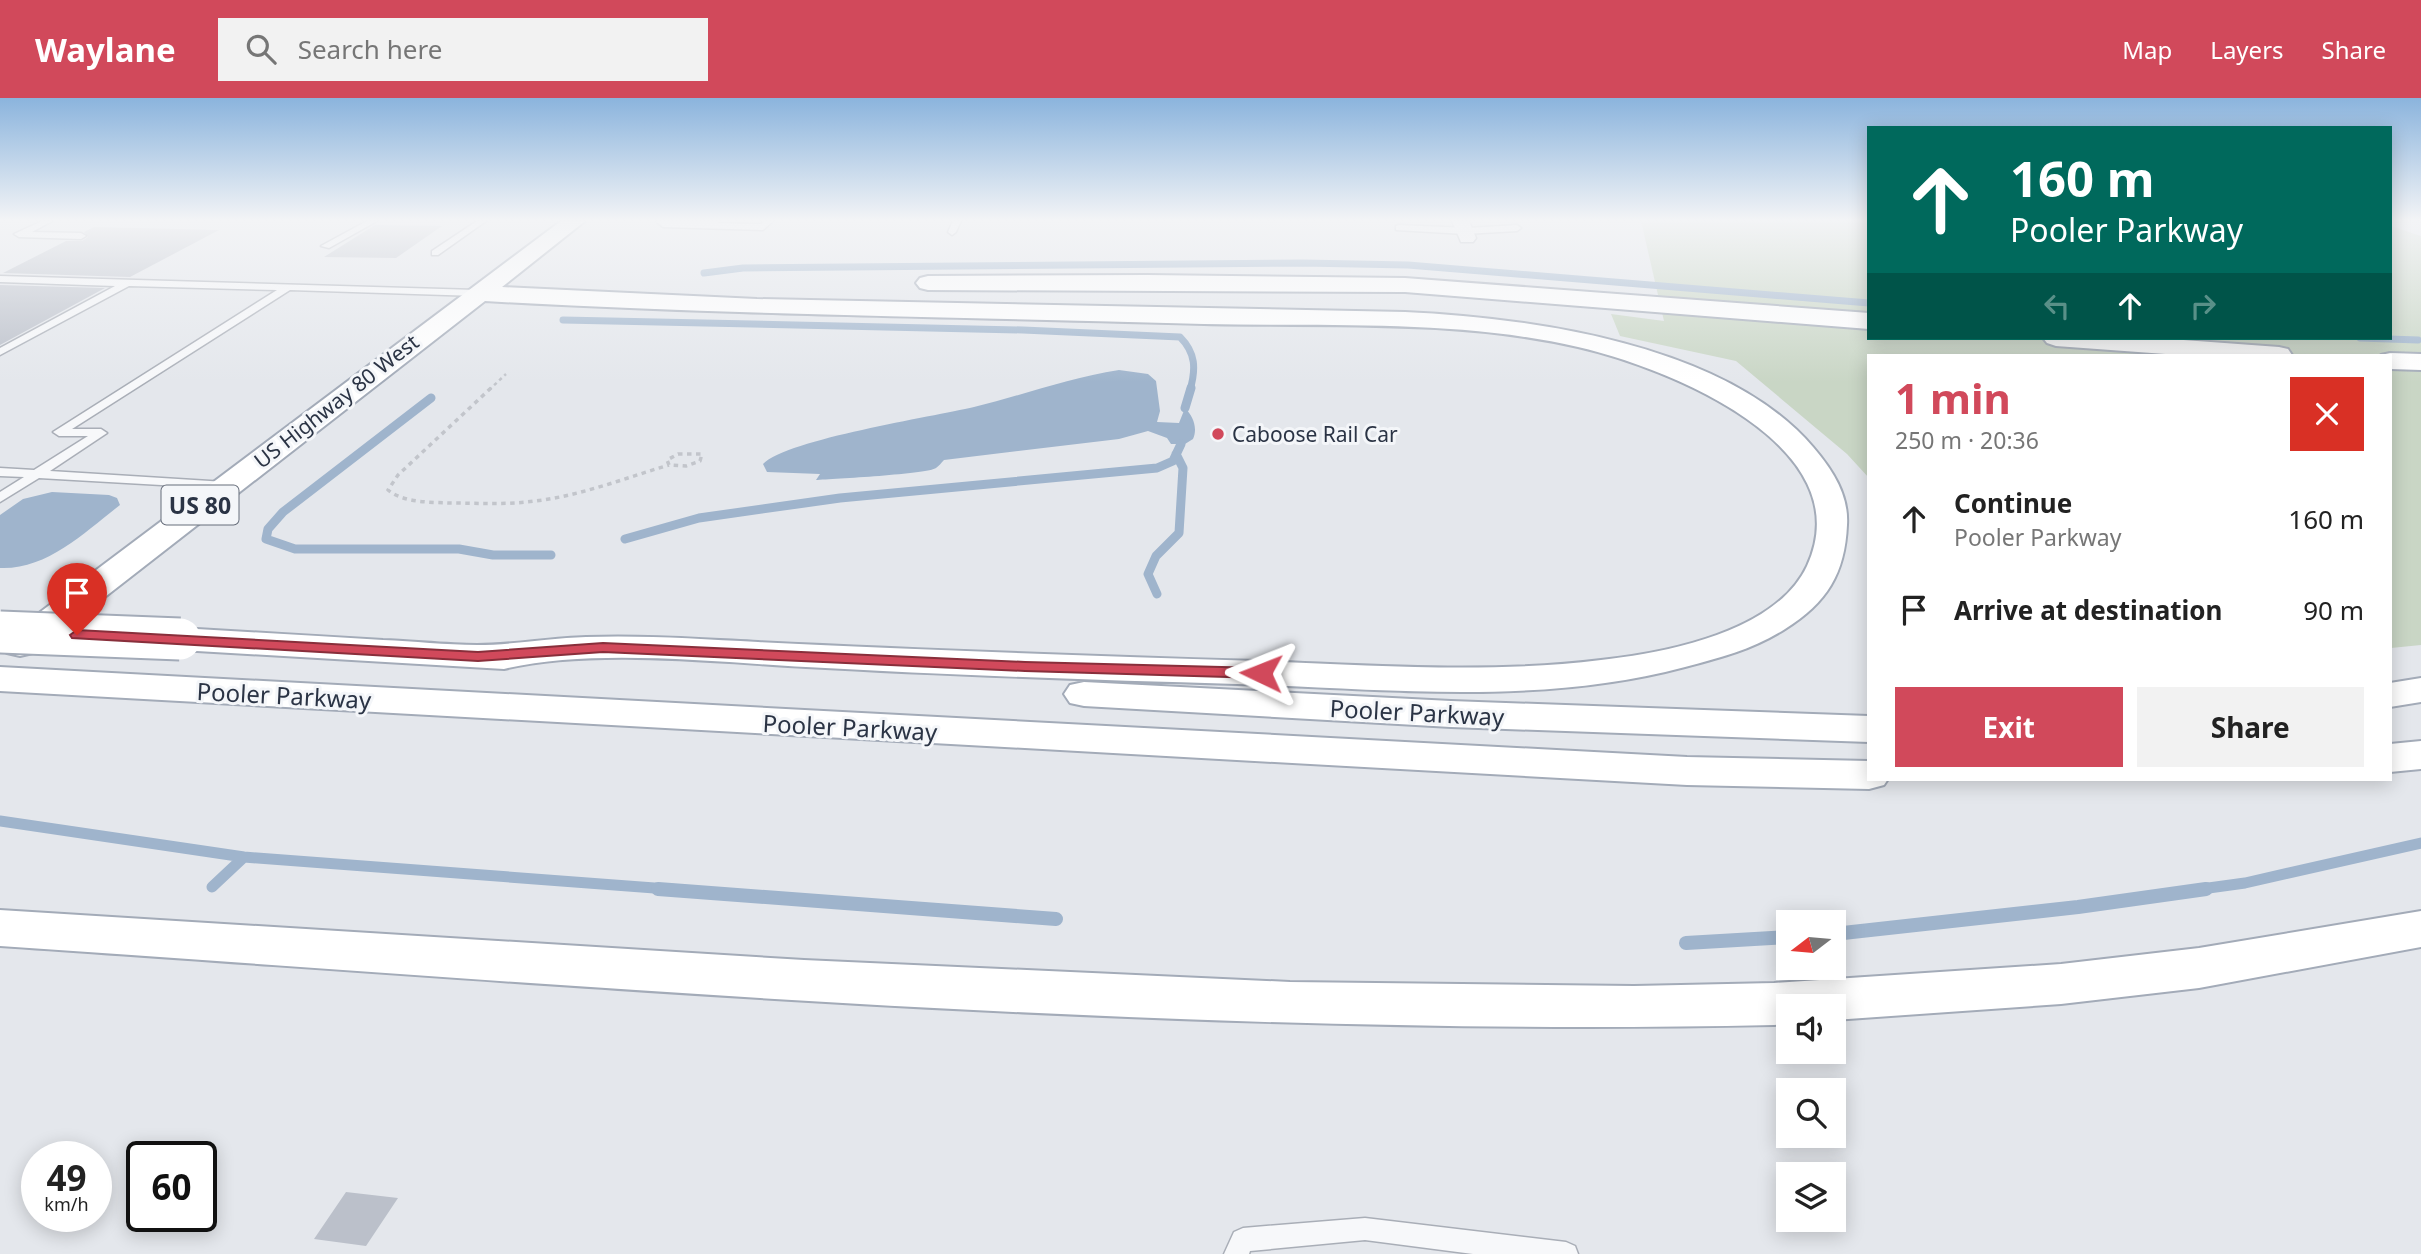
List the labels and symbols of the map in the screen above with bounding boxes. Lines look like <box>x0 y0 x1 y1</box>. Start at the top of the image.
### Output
street label: US Highway 80 West <box>248 328 424 474</box>
place label: Caboose Rail Car <box>1232 420 1398 448</box>
marker: Caboose Rail Car <box>1210 426 1226 442</box>
road number: US 80 <box>162 486 238 524</box>
pin <box>47 563 107 635</box>
position arrow <box>1224 636 1298 710</box>
street label: Pooler Parkway <box>196 674 373 716</box>
street label: Pooler Parkway <box>1329 691 1506 733</box>
street label: Pooler Parkway <box>762 706 939 748</box>
north arrow <box>1776 910 1846 980</box>
speed limit sign: 60 <box>126 1141 217 1232</box>

